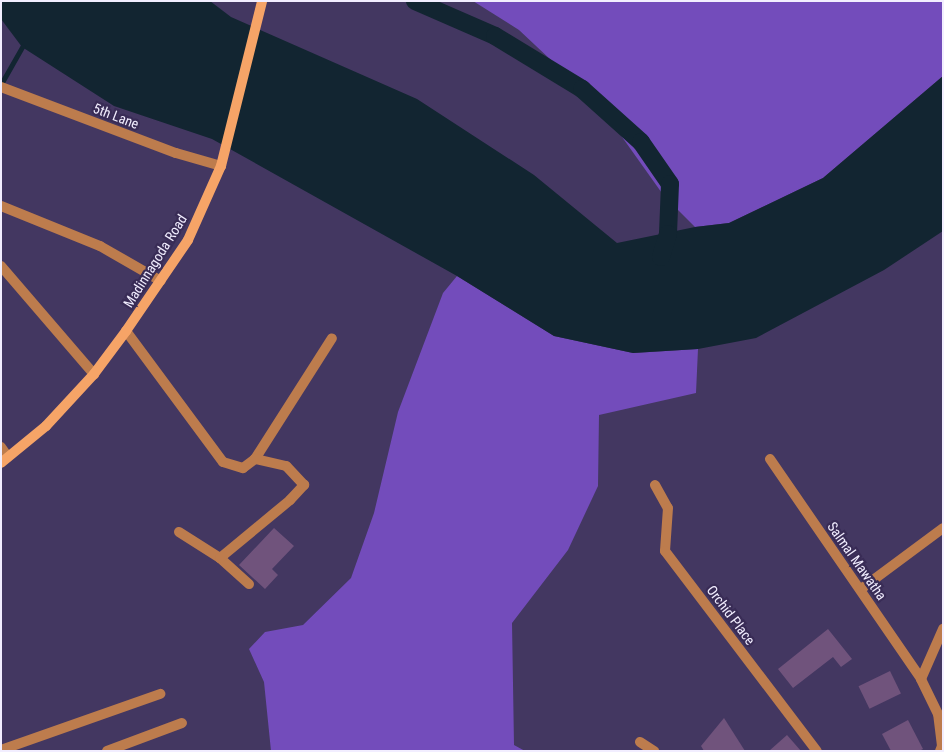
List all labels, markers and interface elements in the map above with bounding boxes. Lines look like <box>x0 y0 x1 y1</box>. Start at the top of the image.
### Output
street label: 5th Lane <box>91 100 141 132</box>
street label: Madinnagoda Road <box>120 211 190 311</box>
street label: Salmal Mawatha <box>824 519 890 603</box>
street label: Orchid Place <box>703 582 759 648</box>

